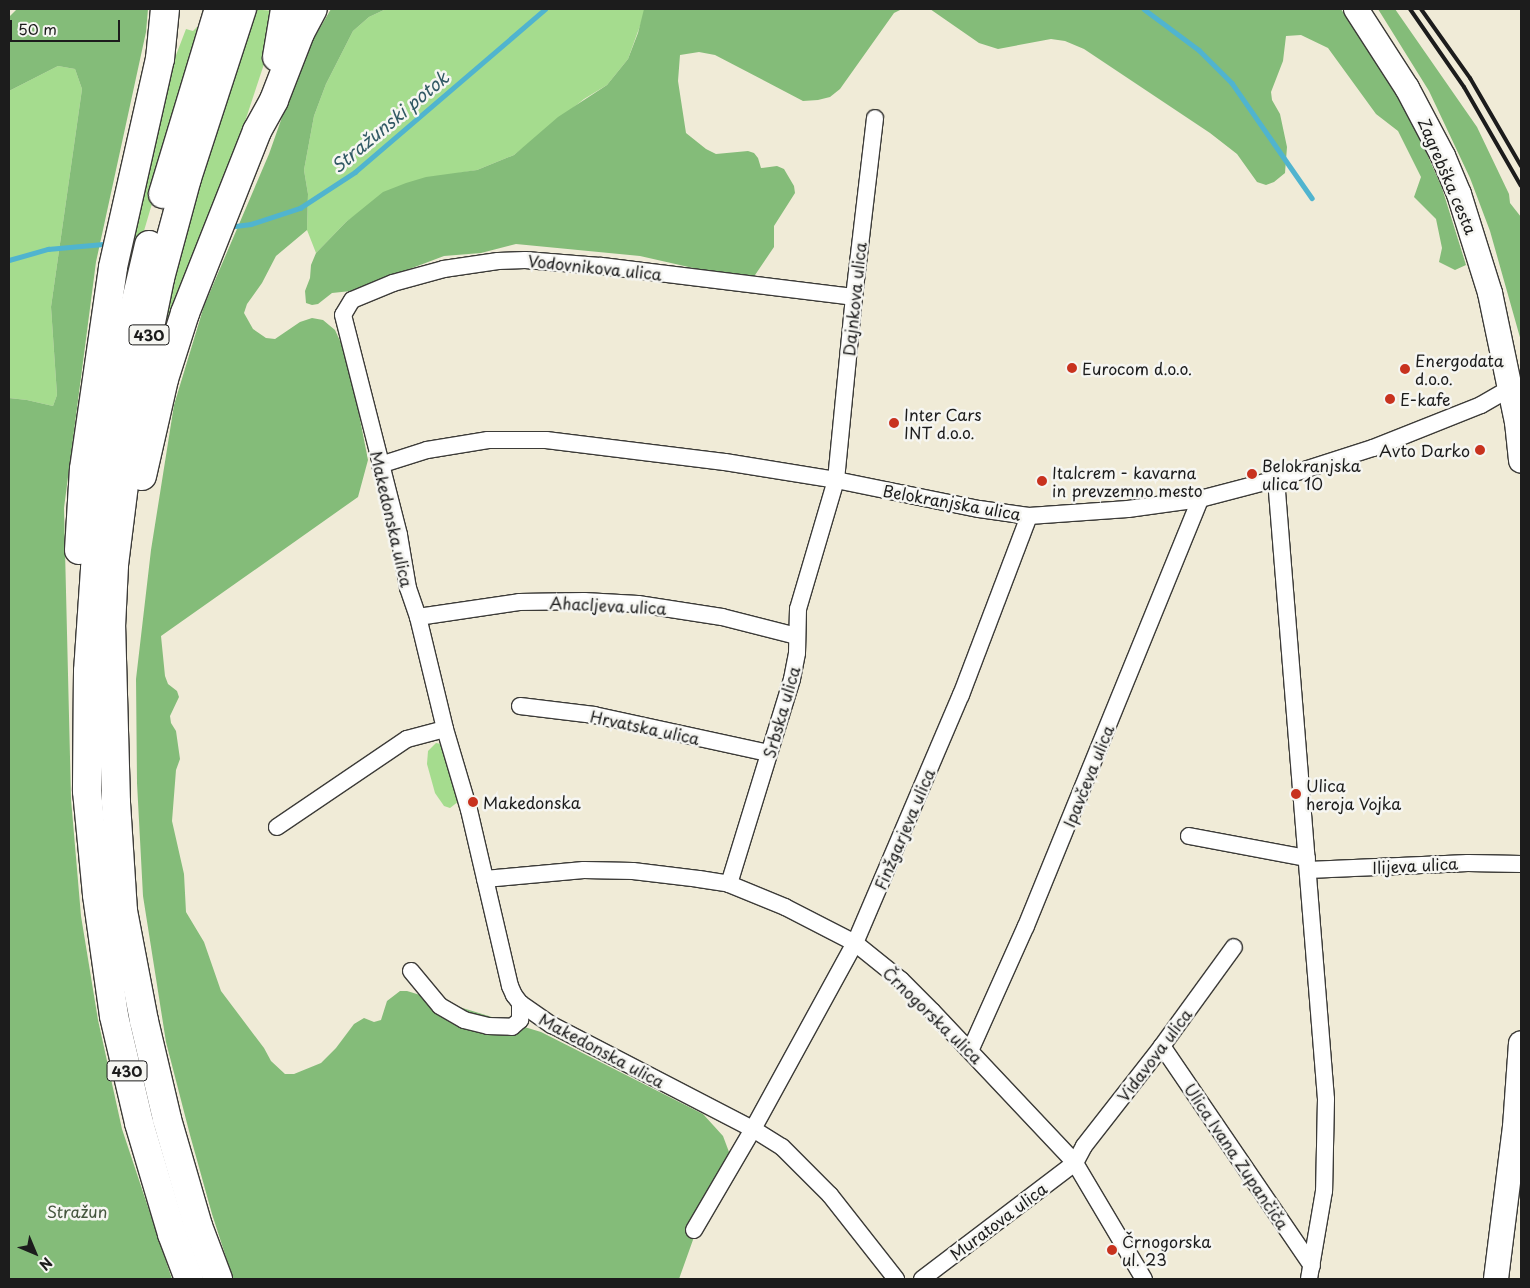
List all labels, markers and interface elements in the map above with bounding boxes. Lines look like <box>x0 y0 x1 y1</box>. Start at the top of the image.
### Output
scale bar <box>12 10 122 42</box>
text: 50 m <box>18 17 57 40</box>
water label: Stražunski potok <box>326 66 454 178</box>
street label: Zagrebška cesta <box>1415 115 1481 237</box>
street label: Dajnkova ulica <box>838 241 870 357</box>
street label: Vodovnikova ulica <box>527 250 663 284</box>
road number: 430 <box>128 322 170 348</box>
place label: Energodata d.o.o. <box>1415 350 1504 388</box>
place label: Eurocom d.o.o. <box>1082 358 1191 378</box>
marker: Eurocom d.o.o. <box>1066 362 1078 374</box>
marker: Energodata d.o.o. <box>1399 363 1411 375</box>
place label: E-kafe <box>1400 389 1451 409</box>
marker: E-kafe <box>1384 393 1396 405</box>
place label: Inter Cars INT d.o.o. <box>904 404 982 442</box>
marker: Inter Cars INT d.o.o. <box>888 417 900 429</box>
place label: Avto Darko <box>1379 440 1470 460</box>
marker: Avto Darko <box>1474 444 1486 456</box>
street label: Makedonska ulica <box>367 449 417 589</box>
place label: Belokranjska ulica 10 <box>1262 455 1361 493</box>
place label: Italcrem - kavarna in prevzemno mesto <box>1052 462 1204 500</box>
marker: Belokranjska ulica 10 <box>1246 468 1258 480</box>
marker: Italcrem - kavarna in prevzemno mesto <box>1036 475 1048 487</box>
street label: Belokranjska ulica <box>881 480 1023 524</box>
street label: Ahacljeva ulica <box>549 592 667 618</box>
street label: Srbska ulica <box>759 664 803 760</box>
street label: Hrvatska ulica <box>589 706 701 748</box>
street label: Ipavčeva ulica <box>1059 722 1117 830</box>
street label: Finžgarjeva ulica <box>870 766 938 892</box>
place label: Ulica heroja Vojka <box>1306 775 1402 813</box>
marker: Ulica heroja Vojka <box>1290 788 1302 800</box>
place label: Makedonska <box>483 792 581 812</box>
marker: Makedonska <box>467 796 479 808</box>
street label: Ilijeva ulica <box>1371 853 1459 877</box>
street label: Črnogorska ulica <box>879 963 987 1067</box>
street label: Vidavova ulica <box>1113 1005 1195 1105</box>
street label: Makedonska ulica <box>536 1009 668 1091</box>
road number: 430 <box>106 1058 148 1084</box>
street label: Ulica Ivana Zupančiča <box>1181 1079 1293 1233</box>
street label: Muratova ulica <box>946 1179 1050 1263</box>
park label: Stražun <box>47 1201 107 1221</box>
north arrow <box>10 1228 60 1278</box>
place label: Črnogorska ul. 23 <box>1122 1231 1211 1269</box>
marker: Črnogorska ul. 23 <box>1106 1244 1118 1256</box>
text: N <box>35 1253 57 1275</box>

